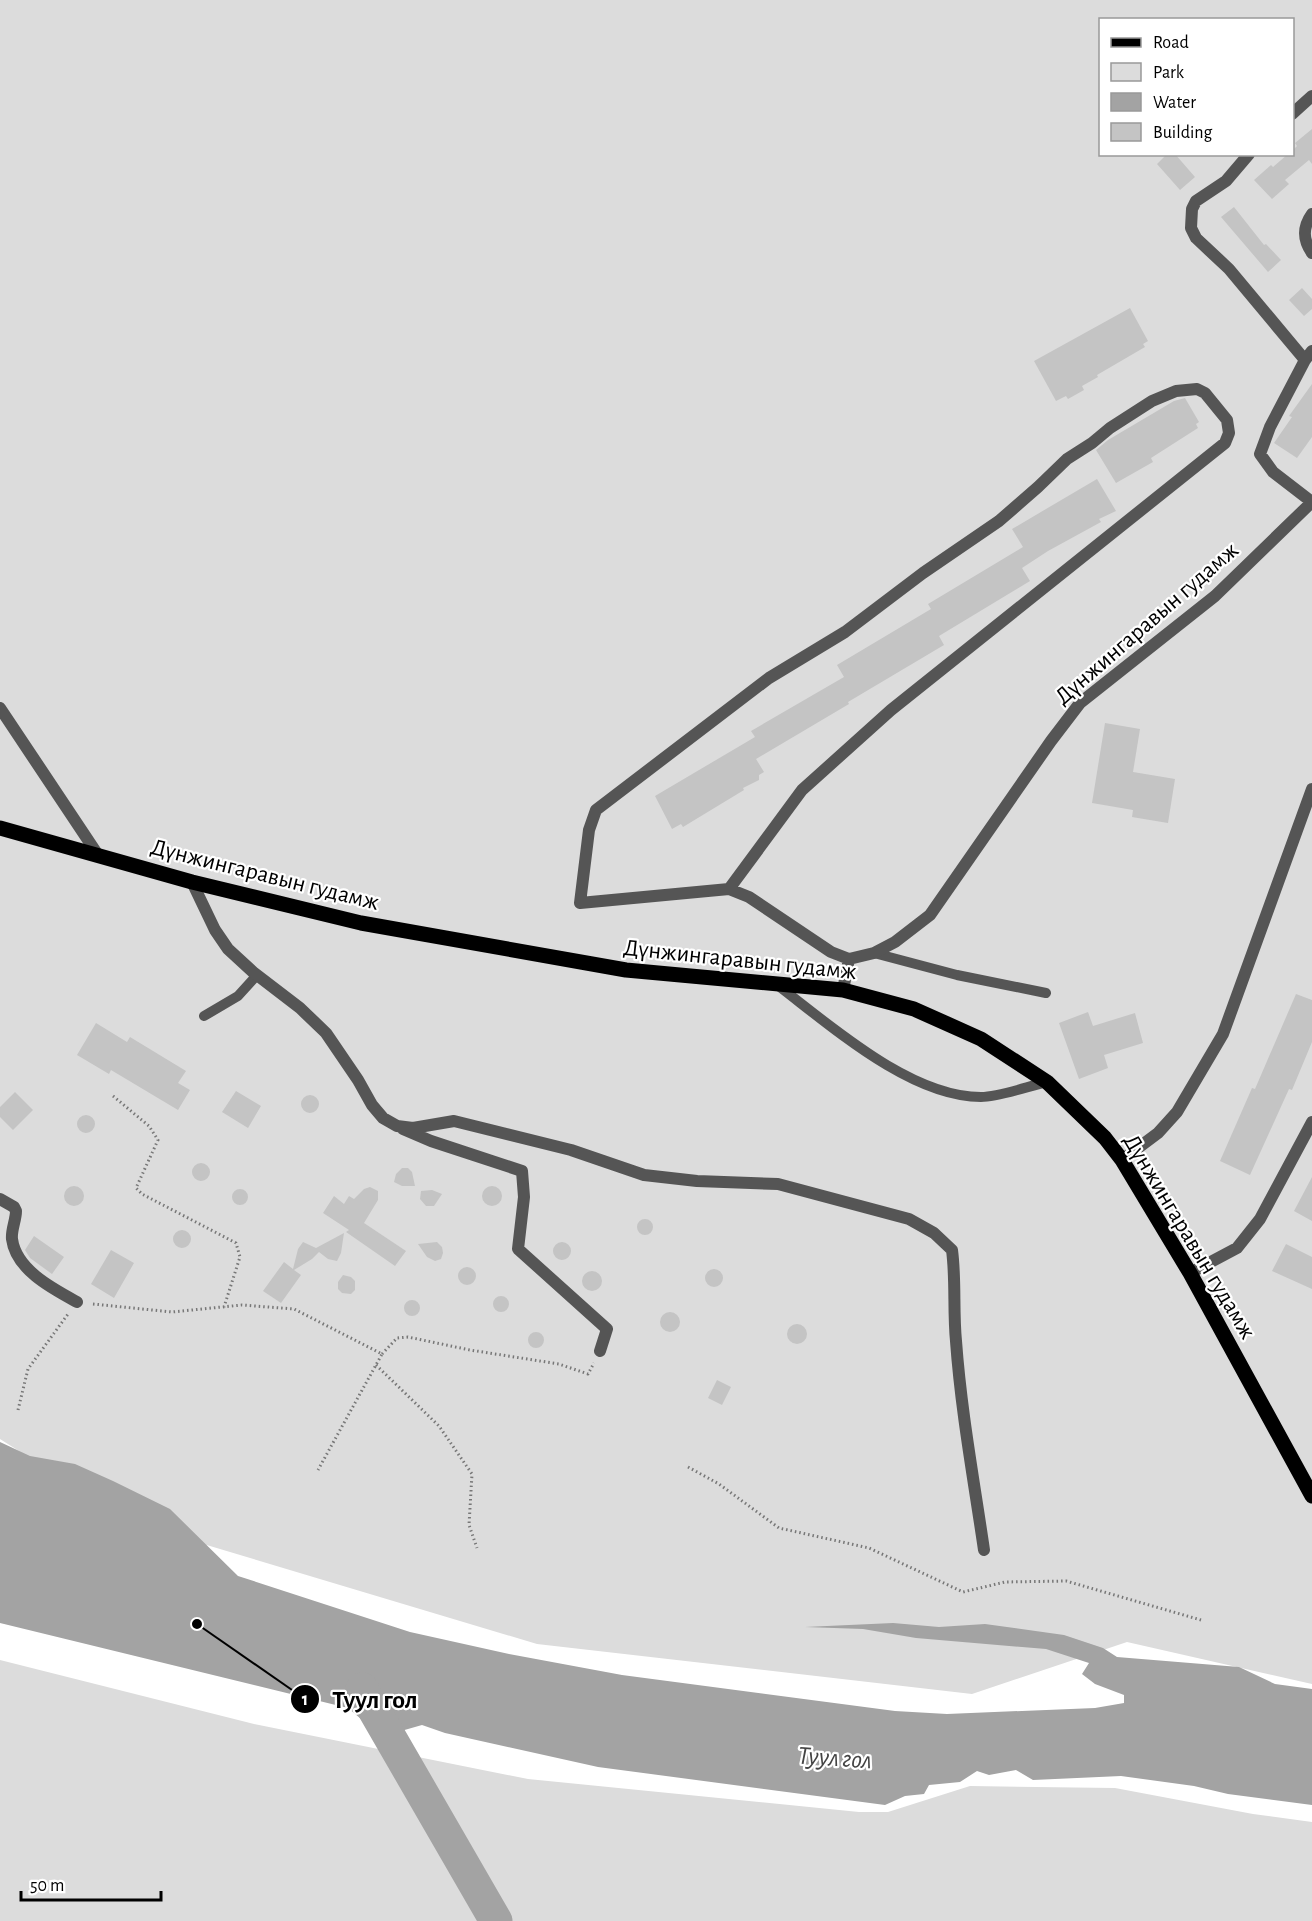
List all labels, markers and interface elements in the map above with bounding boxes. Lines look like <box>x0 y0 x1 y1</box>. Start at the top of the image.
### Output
legend <box>1099 18 1294 156</box>
text: Road <box>1153 34 1189 52</box>
text: Park <box>1153 64 1185 82</box>
text: Water <box>1153 94 1196 112</box>
text: Building <box>1153 124 1213 142</box>
street label: Дүнжингаравын гудамж <box>1050 538 1243 710</box>
street label: Дүнжингаравын гудамж <box>148 835 382 915</box>
street label: Дүнжингаравын гудамж <box>622 936 858 984</box>
street label: Дүнжингаравын гудамж <box>1119 1130 1260 1343</box>
callout: Туул гол <box>290 1677 429 1721</box>
text: Туул гол <box>332 1687 418 1713</box>
text: 1 <box>302 1691 308 1709</box>
water label: Туул гол <box>797 1742 873 1774</box>
scale bar <box>21 1864 160 1902</box>
text: 50 m <box>30 1877 64 1895</box>

